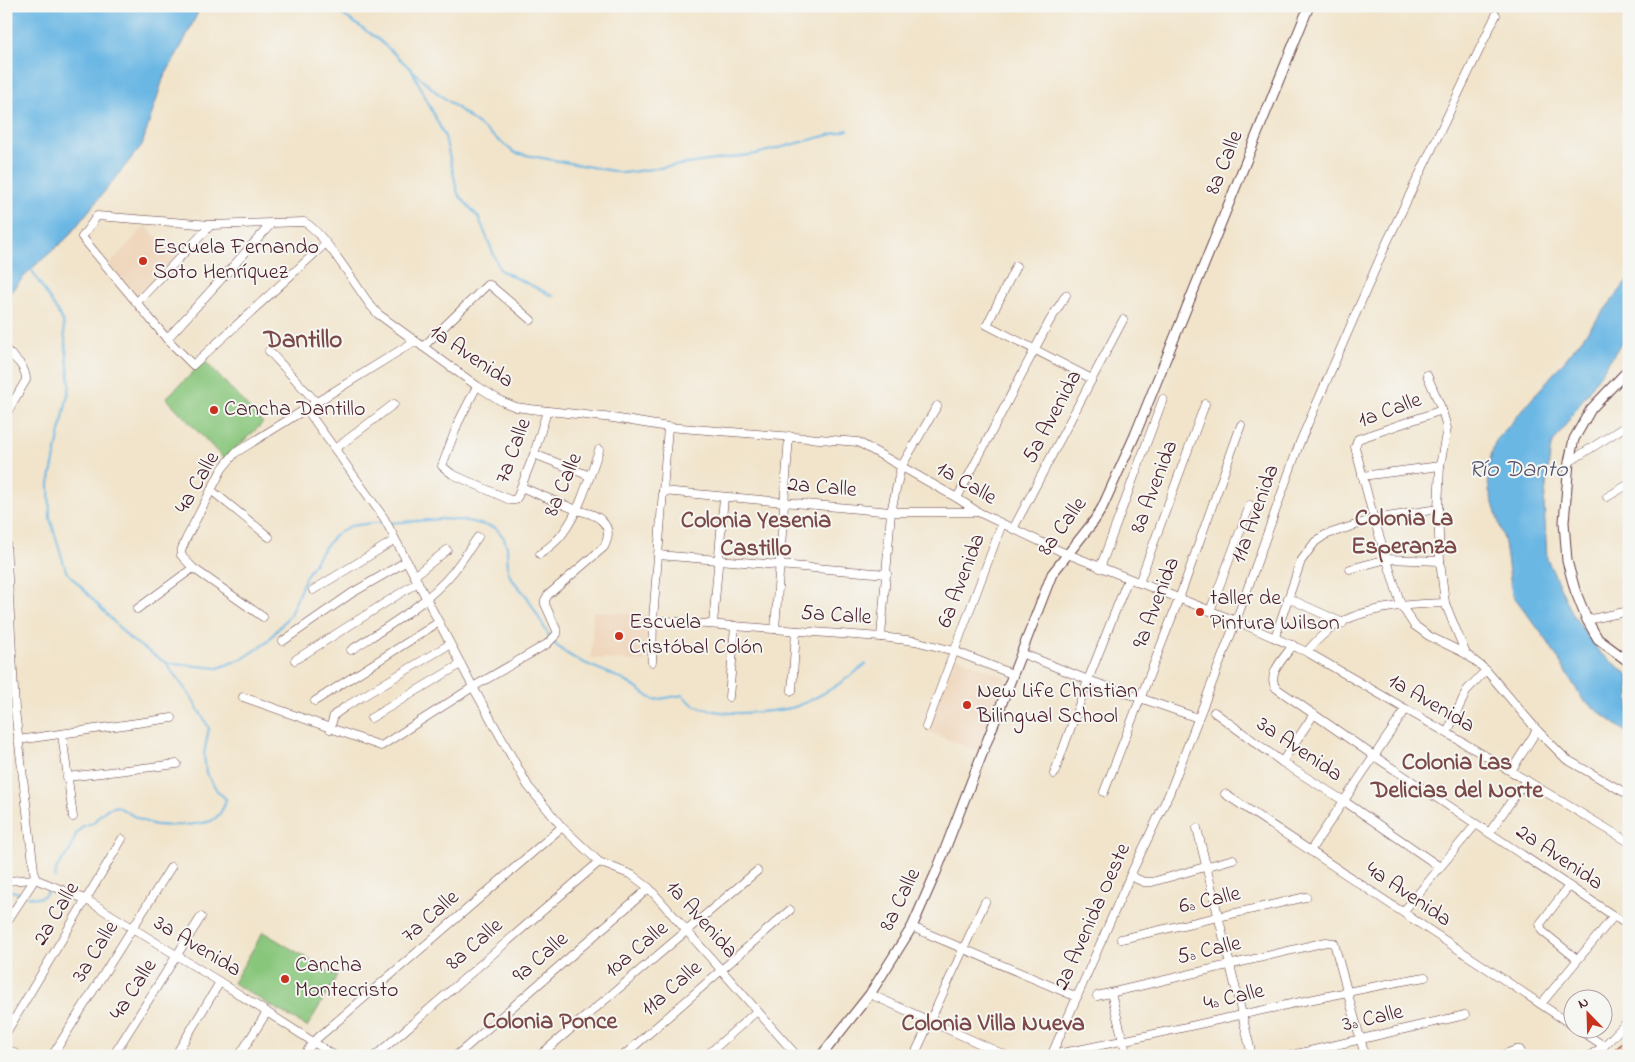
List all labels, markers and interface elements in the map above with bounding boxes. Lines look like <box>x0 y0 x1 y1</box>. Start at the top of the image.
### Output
street label: 8a Calle <box>1198 126 1252 200</box>
place label: Escuela Fernando Soto Henríquez <box>153 232 319 289</box>
marker: Escuela Fernando Soto Henríquez <box>137 255 149 267</box>
street label: 1a Avenida <box>422 317 520 397</box>
district label: Dantillo <box>263 323 342 359</box>
street label: 5a Avenida <box>1015 365 1091 469</box>
street label: 1a Calle <box>1354 385 1426 437</box>
place label: Cancha Dantillo <box>224 394 365 426</box>
marker: Cancha Dantillo <box>208 404 220 416</box>
street label: 7a Calle <box>487 414 541 488</box>
street label: 8a Avenida <box>1123 436 1187 538</box>
street label: 4a Calle <box>167 446 229 520</box>
street label: 8a Calle <box>536 448 592 522</box>
water label: Río Danto <box>1468 453 1569 488</box>
street label: 1a Calle <box>930 454 1003 514</box>
street label: 11a Avenida <box>1223 460 1289 568</box>
street label: 2a Calle <box>786 469 858 507</box>
street label: 8a Calle <box>1030 490 1096 563</box>
district label: Colonia La Esperanza <box>1351 502 1457 565</box>
district label: Colonia Yesenia Castillo <box>681 504 831 567</box>
street label: 6a Avenida <box>929 529 995 633</box>
street label: 9a Avenida <box>1125 553 1189 653</box>
place label: taller de Pintura Wilson <box>1210 583 1340 640</box>
street label: 5a Calle <box>799 598 873 634</box>
marker: taller de Pintura Wilson <box>1194 606 1206 618</box>
place label: Escuela Cristóbal Colón <box>629 607 763 664</box>
marker: Escuela Cristóbal Colón <box>613 630 625 642</box>
street label: 1a Avenida <box>1381 666 1481 742</box>
place label: New Life Christian Bilingual School <box>976 676 1138 734</box>
marker: New Life Christian Bilingual School <box>961 699 973 711</box>
street label: 3a Avenida <box>1249 709 1349 791</box>
district label: Colonia Las Delicias del Norte <box>1370 746 1544 809</box>
street label: 2a Avenida <box>1509 817 1609 899</box>
street label: 2a Avenida Oeste <box>1046 838 1140 996</box>
street label: 4a Avenida <box>1358 854 1458 936</box>
street label: 8a Calle <box>872 863 930 937</box>
street label: 1a Avenida <box>657 874 745 966</box>
street label: 2a Calle <box>25 876 89 952</box>
street label: 6ª Calle <box>1176 878 1244 924</box>
street label: 7a Calle <box>395 883 467 951</box>
street label: 3a Avenida <box>147 908 247 986</box>
street label: 8a Calle <box>439 911 511 979</box>
street label: 10a Calle <box>598 914 676 986</box>
street label: 3a Calle <box>64 915 128 989</box>
street label: 9a Calle <box>506 924 576 991</box>
street label: 5ª Calle <box>1174 928 1244 974</box>
place label: Cancha Montecristo <box>295 950 398 1007</box>
street label: 4a Calle <box>102 953 166 1027</box>
street label: 11a Calle <box>634 953 710 1025</box>
marker: Cancha Montecristo <box>279 973 291 985</box>
street label: 4ª Calle <box>1200 975 1268 1021</box>
north arrow <box>1562 990 1612 1040</box>
text: N <box>1575 992 1592 1015</box>
street label: 3ª Calle <box>1339 996 1407 1042</box>
district label: Colonia Ponce <box>483 1005 619 1040</box>
district label: Colonia Villa Nueva <box>901 1007 1085 1042</box>

